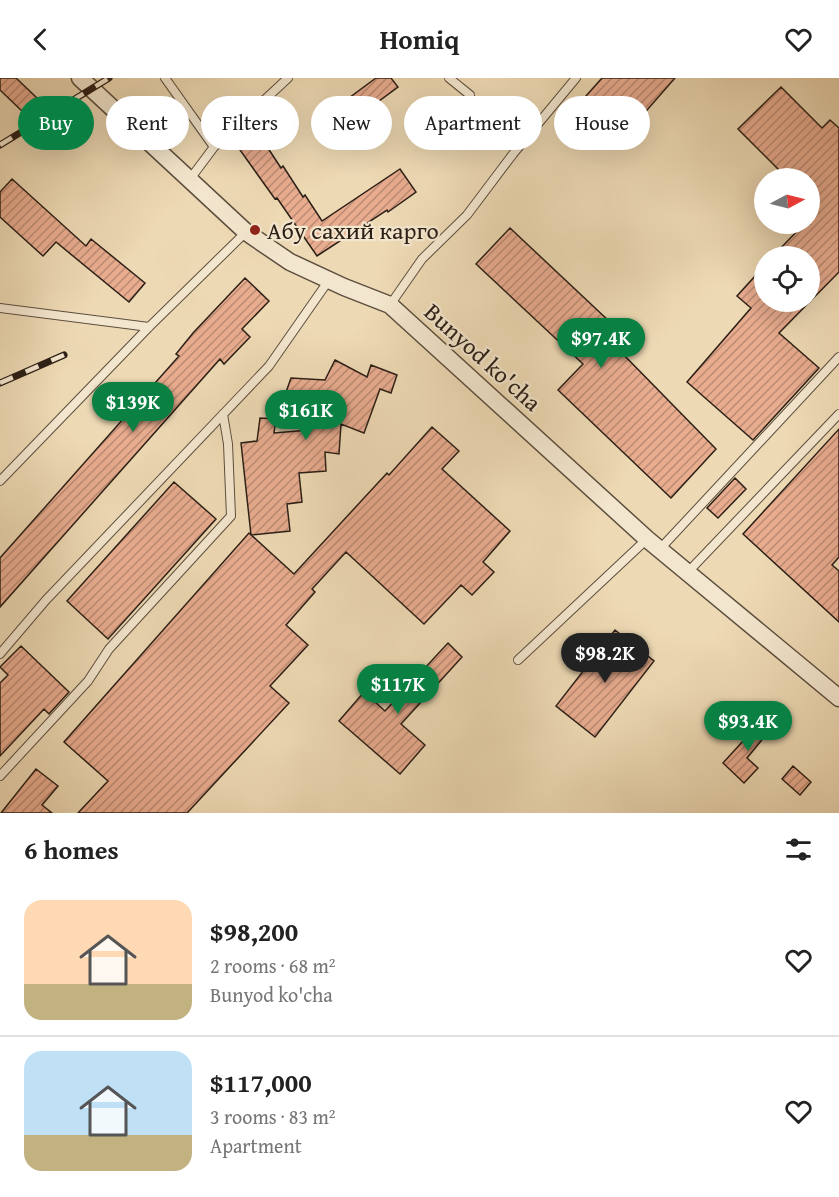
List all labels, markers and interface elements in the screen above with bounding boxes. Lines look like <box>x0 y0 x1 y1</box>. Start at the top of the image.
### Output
text: Homiq <box>380 19 459 59</box>
icon: back <box>24 23 57 56</box>
icon: heart <box>782 23 815 56</box>
chip: Buy <box>18 96 94 150</box>
chip: Rent <box>106 96 189 150</box>
chip: Filters <box>201 96 299 150</box>
chip: New <box>311 96 392 150</box>
chip: Apartment <box>404 96 542 150</box>
chip: House <box>554 96 650 150</box>
north arrow <box>754 168 820 234</box>
map controls <box>754 168 820 312</box>
place label: Абу сахий карго <box>267 213 439 248</box>
marker: Абу сахий карго <box>248 223 262 237</box>
button: locate <box>754 246 820 312</box>
street label: Bunyod ko'cha <box>417 295 550 420</box>
pin: $97.4K <box>552 318 650 369</box>
text: $97.4K <box>571 323 631 352</box>
pin: $139K <box>91 382 175 433</box>
text: $139K <box>106 387 160 416</box>
pin: $161K <box>264 390 348 441</box>
text: $161K <box>279 395 333 424</box>
pin: $98.2K <box>556 633 654 684</box>
text: $98.2K <box>575 638 635 667</box>
pin: $117K <box>356 664 440 715</box>
text: $117K <box>371 669 425 698</box>
pin: $93.4K <box>699 701 797 752</box>
text: $93.4K <box>718 706 778 735</box>
text: 6 homes <box>24 830 119 869</box>
icon: filters <box>782 833 815 866</box>
text: $98,200 <box>210 912 298 951</box>
icon: home <box>72 924 144 996</box>
icon: heart <box>782 944 815 977</box>
text: 2 rooms · 68 m² <box>210 951 336 980</box>
text: Bunyod ko'cha <box>210 980 333 1009</box>
text: $117,000 <box>210 1063 312 1102</box>
icon: home <box>72 1075 144 1147</box>
icon: heart <box>782 1095 815 1128</box>
text: 3 rooms · 83 m² <box>210 1102 336 1131</box>
text: Apartment <box>210 1131 302 1160</box>

